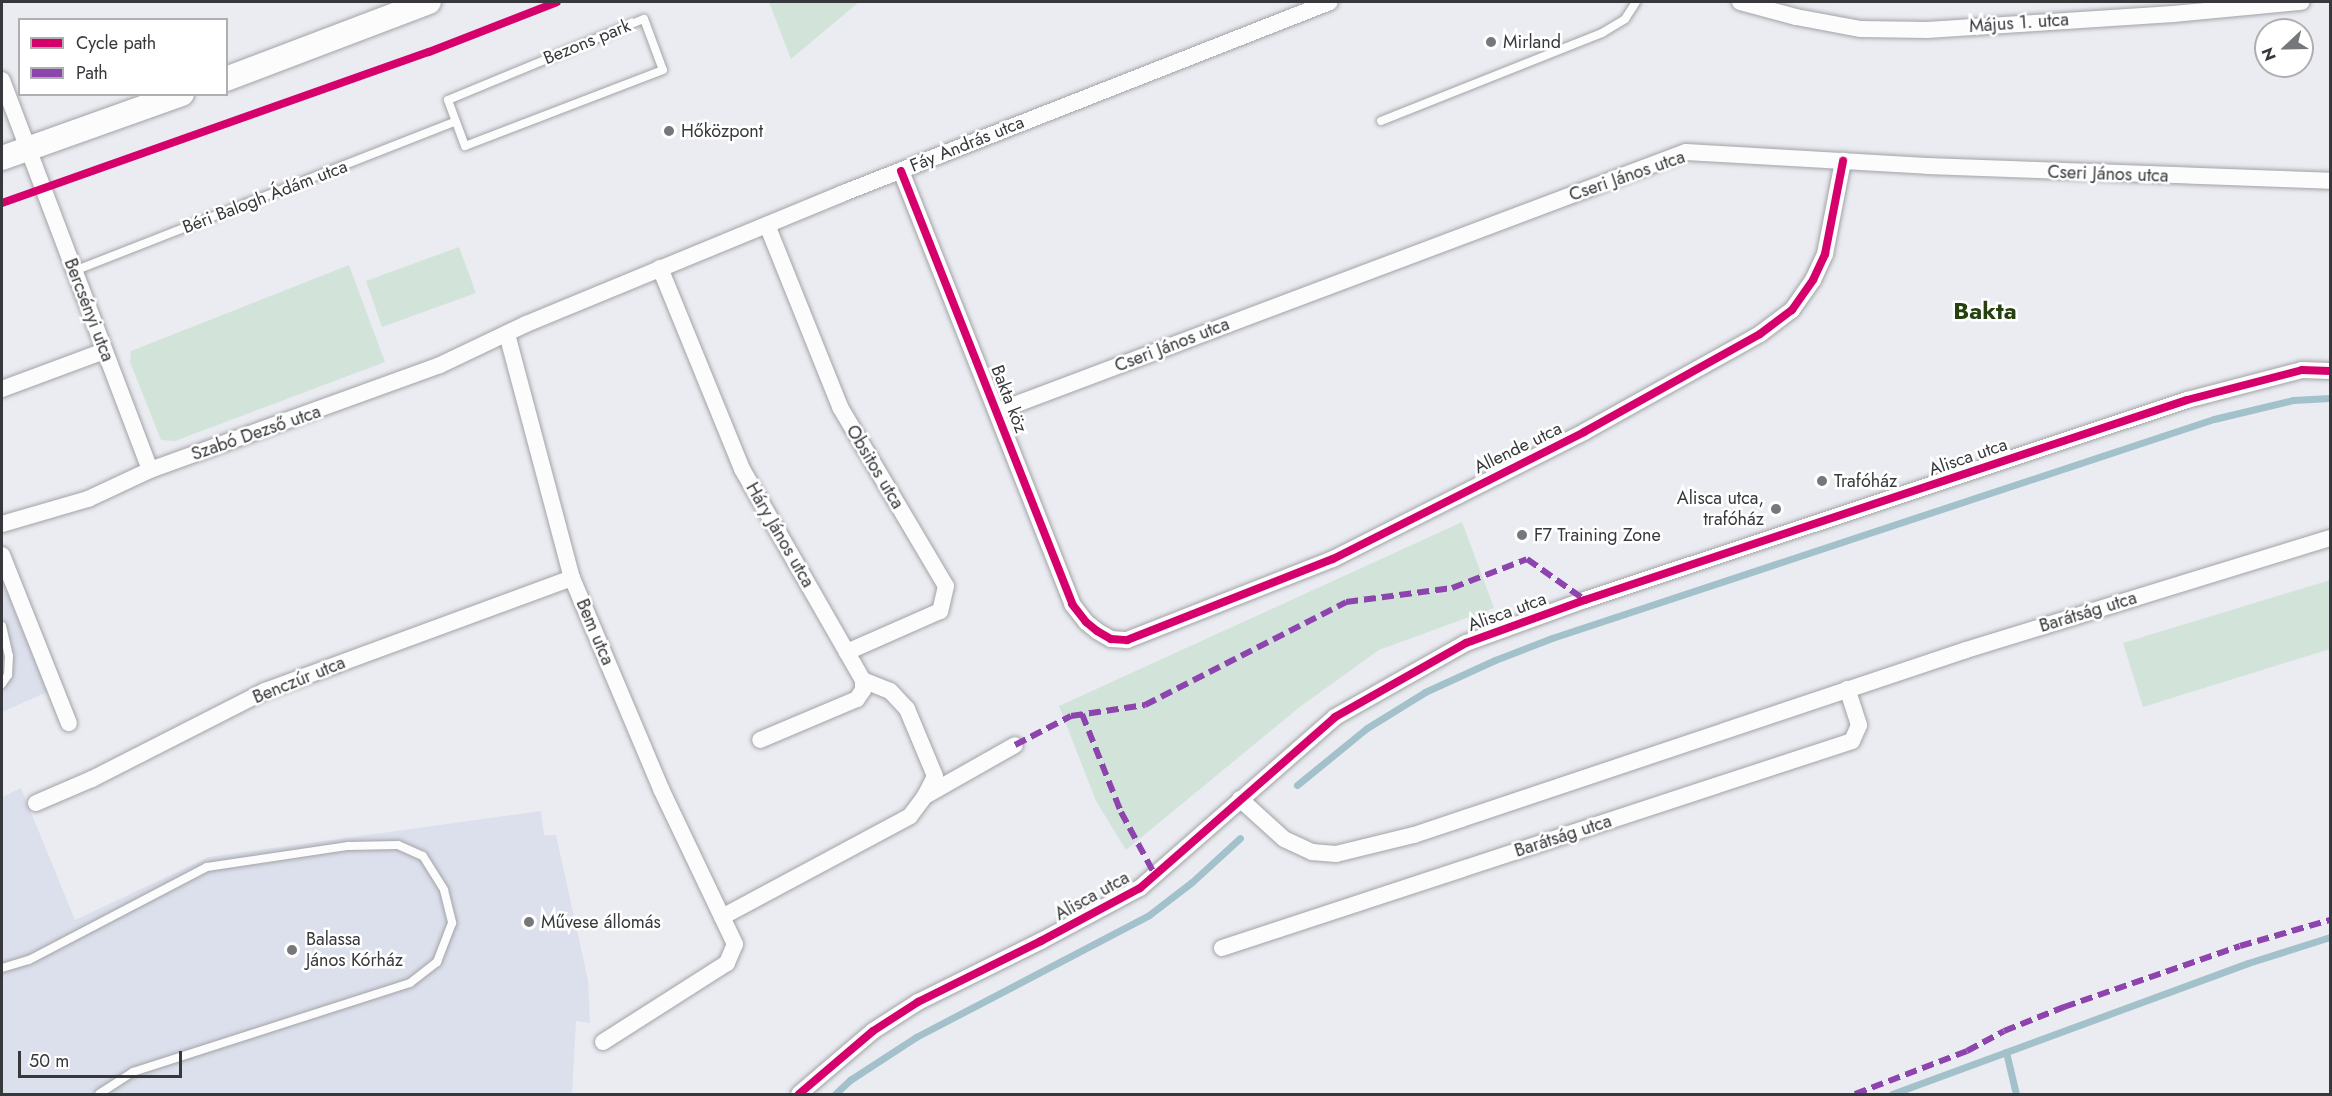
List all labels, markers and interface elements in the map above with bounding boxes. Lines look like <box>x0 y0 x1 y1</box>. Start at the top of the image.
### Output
street label: Május 1. utca <box>1968 9 2070 37</box>
street label: Bezons park <box>540 15 634 69</box>
legend <box>18 18 228 96</box>
north arrow <box>2254 18 2314 78</box>
text: Cycle path <box>76 30 156 56</box>
place label: Mirland <box>1503 31 1561 53</box>
marker: Mirland <box>1484 35 1498 49</box>
text: N <box>2256 44 2282 64</box>
text: Path <box>76 60 108 86</box>
street label: Fáy András utca <box>907 111 1027 177</box>
place label: Hőközpont <box>681 120 763 142</box>
marker: Hőközpont <box>662 124 676 138</box>
street label: Cseri János utca <box>1566 146 1688 206</box>
street label: Béri Balogh Ádám utca <box>180 156 350 238</box>
street label: Cseri János utca <box>2047 161 2169 187</box>
street label: Bercsényi utca <box>59 255 119 365</box>
district label: Bakta <box>1953 297 2017 325</box>
street label: Cseri János utca <box>1112 313 1232 377</box>
street label: Bakta köz <box>986 362 1032 436</box>
street label: Szabó Dezső utca <box>189 401 323 465</box>
street label: Allende utca <box>1471 418 1565 478</box>
street label: Obsitos utca <box>841 421 909 513</box>
street label: Alisca utca <box>1926 433 2010 481</box>
place label: Trafóház <box>1834 470 1897 492</box>
marker: Trafóház <box>1815 474 1829 488</box>
street label: Háry János utca <box>741 479 819 591</box>
place label: Alisca utca, trafóház <box>1677 488 1764 530</box>
marker: Alisca utca, trafóház <box>1769 502 1783 516</box>
place label: F7 Training Zone <box>1534 524 1661 546</box>
marker: F7 Training Zone <box>1515 528 1529 542</box>
street label: Barátság utca <box>2037 587 2139 637</box>
street label: Alisca utca <box>1465 588 1549 636</box>
street label: Bem utca <box>571 596 619 668</box>
street label: Benczúr utca <box>250 652 348 708</box>
street label: Barátság utca <box>1512 810 1614 862</box>
street label: Alisca utca <box>1051 867 1133 925</box>
place label: Művese állomás <box>541 911 661 933</box>
marker: Művese állomás <box>522 915 536 929</box>
place label: Balassa János Kórház <box>306 929 403 972</box>
marker: Balassa János Kórház <box>283 941 301 959</box>
scale bar <box>21 1039 184 1077</box>
text: 50 m <box>29 1048 69 1074</box>

